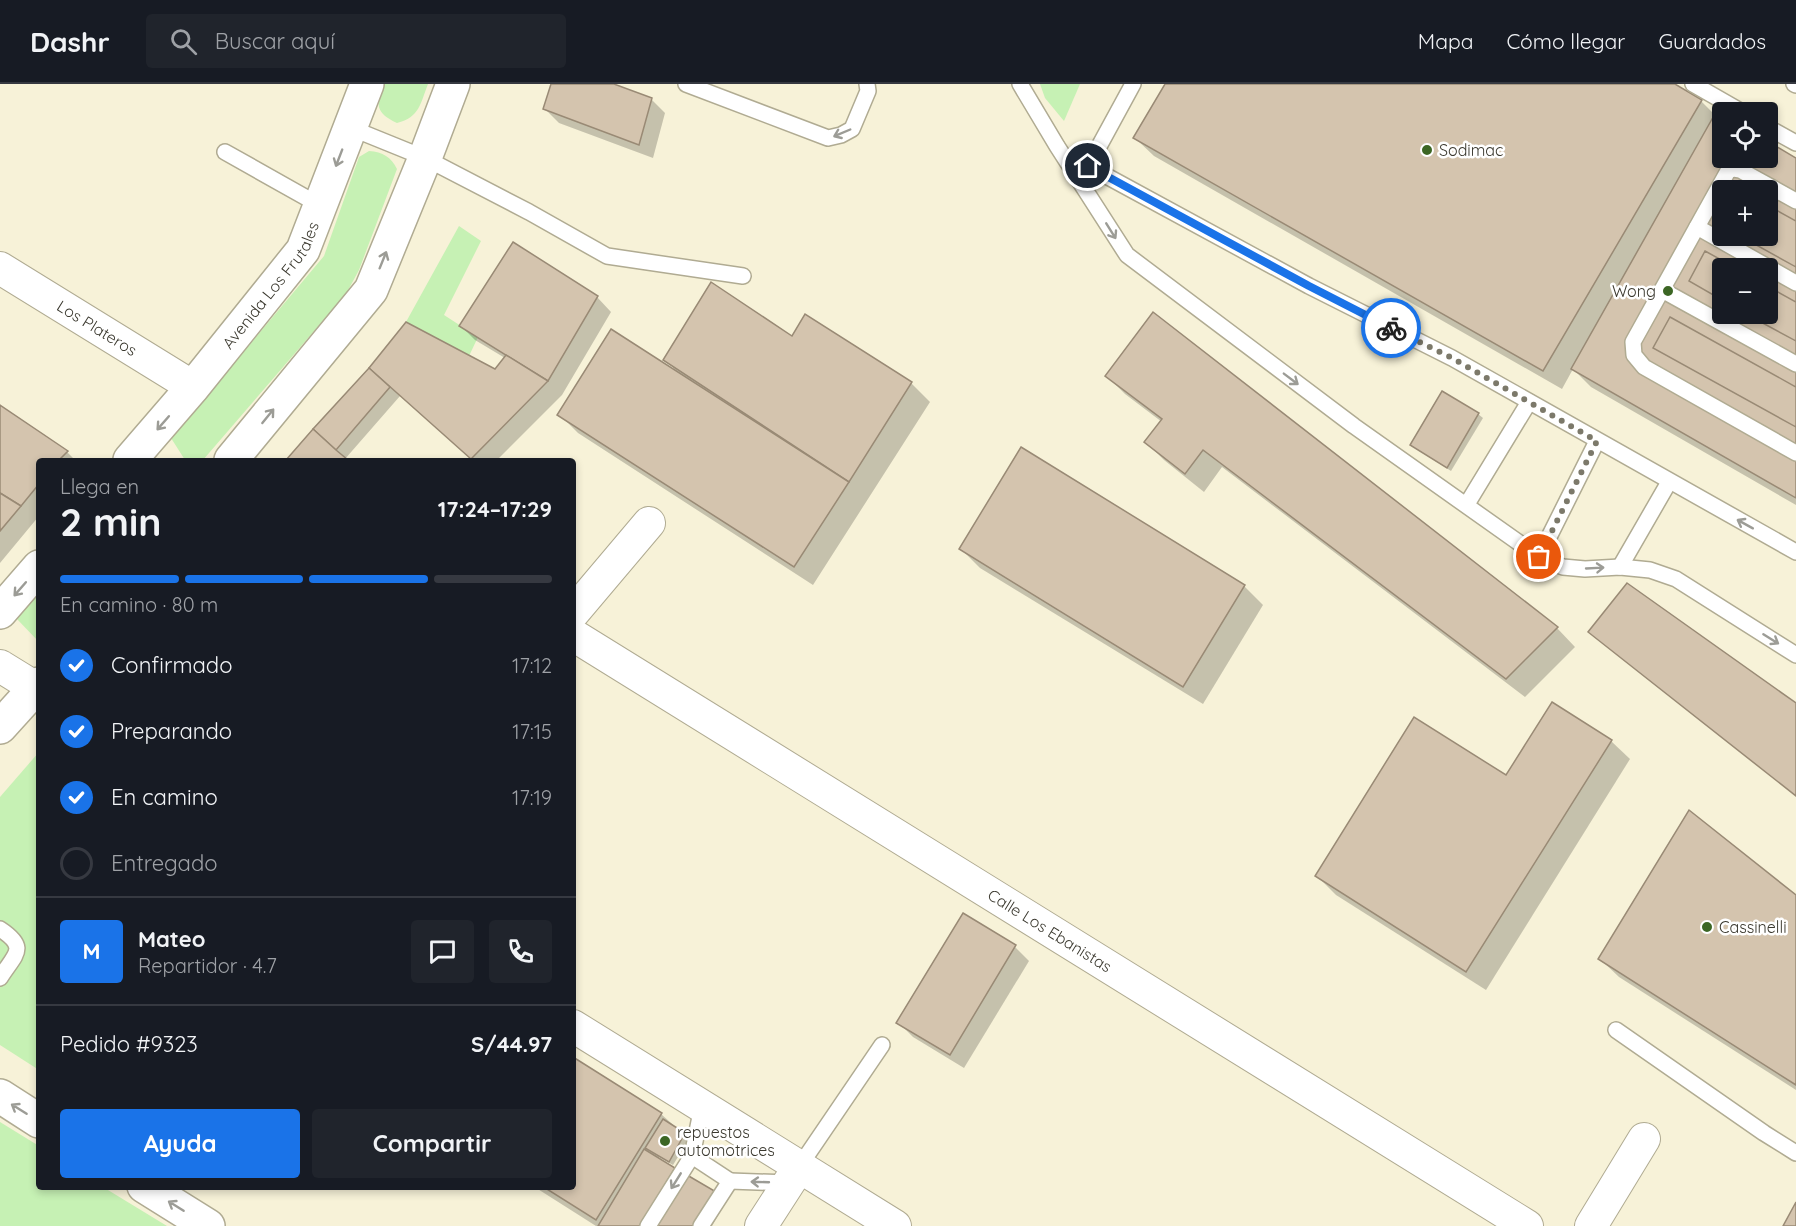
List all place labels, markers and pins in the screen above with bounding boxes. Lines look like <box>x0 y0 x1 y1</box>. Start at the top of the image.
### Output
pin <box>1062 140 1113 191</box>
place label: Sodimac <box>1439 140 1503 160</box>
marker: Sodimac <box>1420 143 1434 157</box>
place label: Wong <box>1612 281 1656 301</box>
marker: Wong <box>1661 284 1675 298</box>
pin <box>1513 531 1564 582</box>
place label: Cassinelli <box>1719 917 1787 937</box>
marker: Cassinelli <box>1700 920 1714 934</box>
place label: repuestos automotrices <box>677 1122 775 1160</box>
marker: repuestos automotrices <box>658 1134 672 1148</box>

